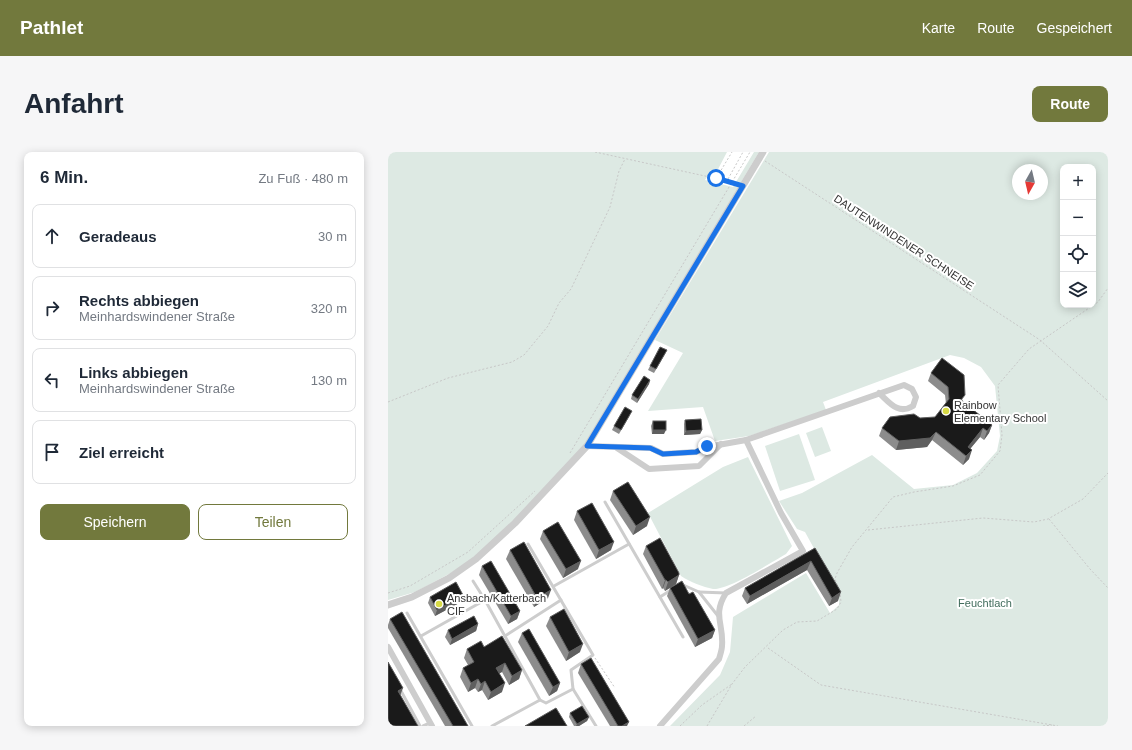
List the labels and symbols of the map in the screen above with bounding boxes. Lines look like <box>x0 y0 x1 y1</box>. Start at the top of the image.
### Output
north arrow <box>1012 164 1048 200</box>
route start <box>707 169 725 187</box>
street label: DAUTENWINDENER SCHNEISE <box>832 192 976 292</box>
place label: Rainbow Elementary School <box>954 399 1046 424</box>
marker: Rainbow Elementary School <box>941 406 951 416</box>
route end <box>698 437 716 455</box>
place label: Ansbach/Katterbach CIF <box>447 592 546 617</box>
park label: Feuchtlach <box>958 597 1012 609</box>
marker: Ansbach/Katterbach CIF <box>434 599 444 609</box>

